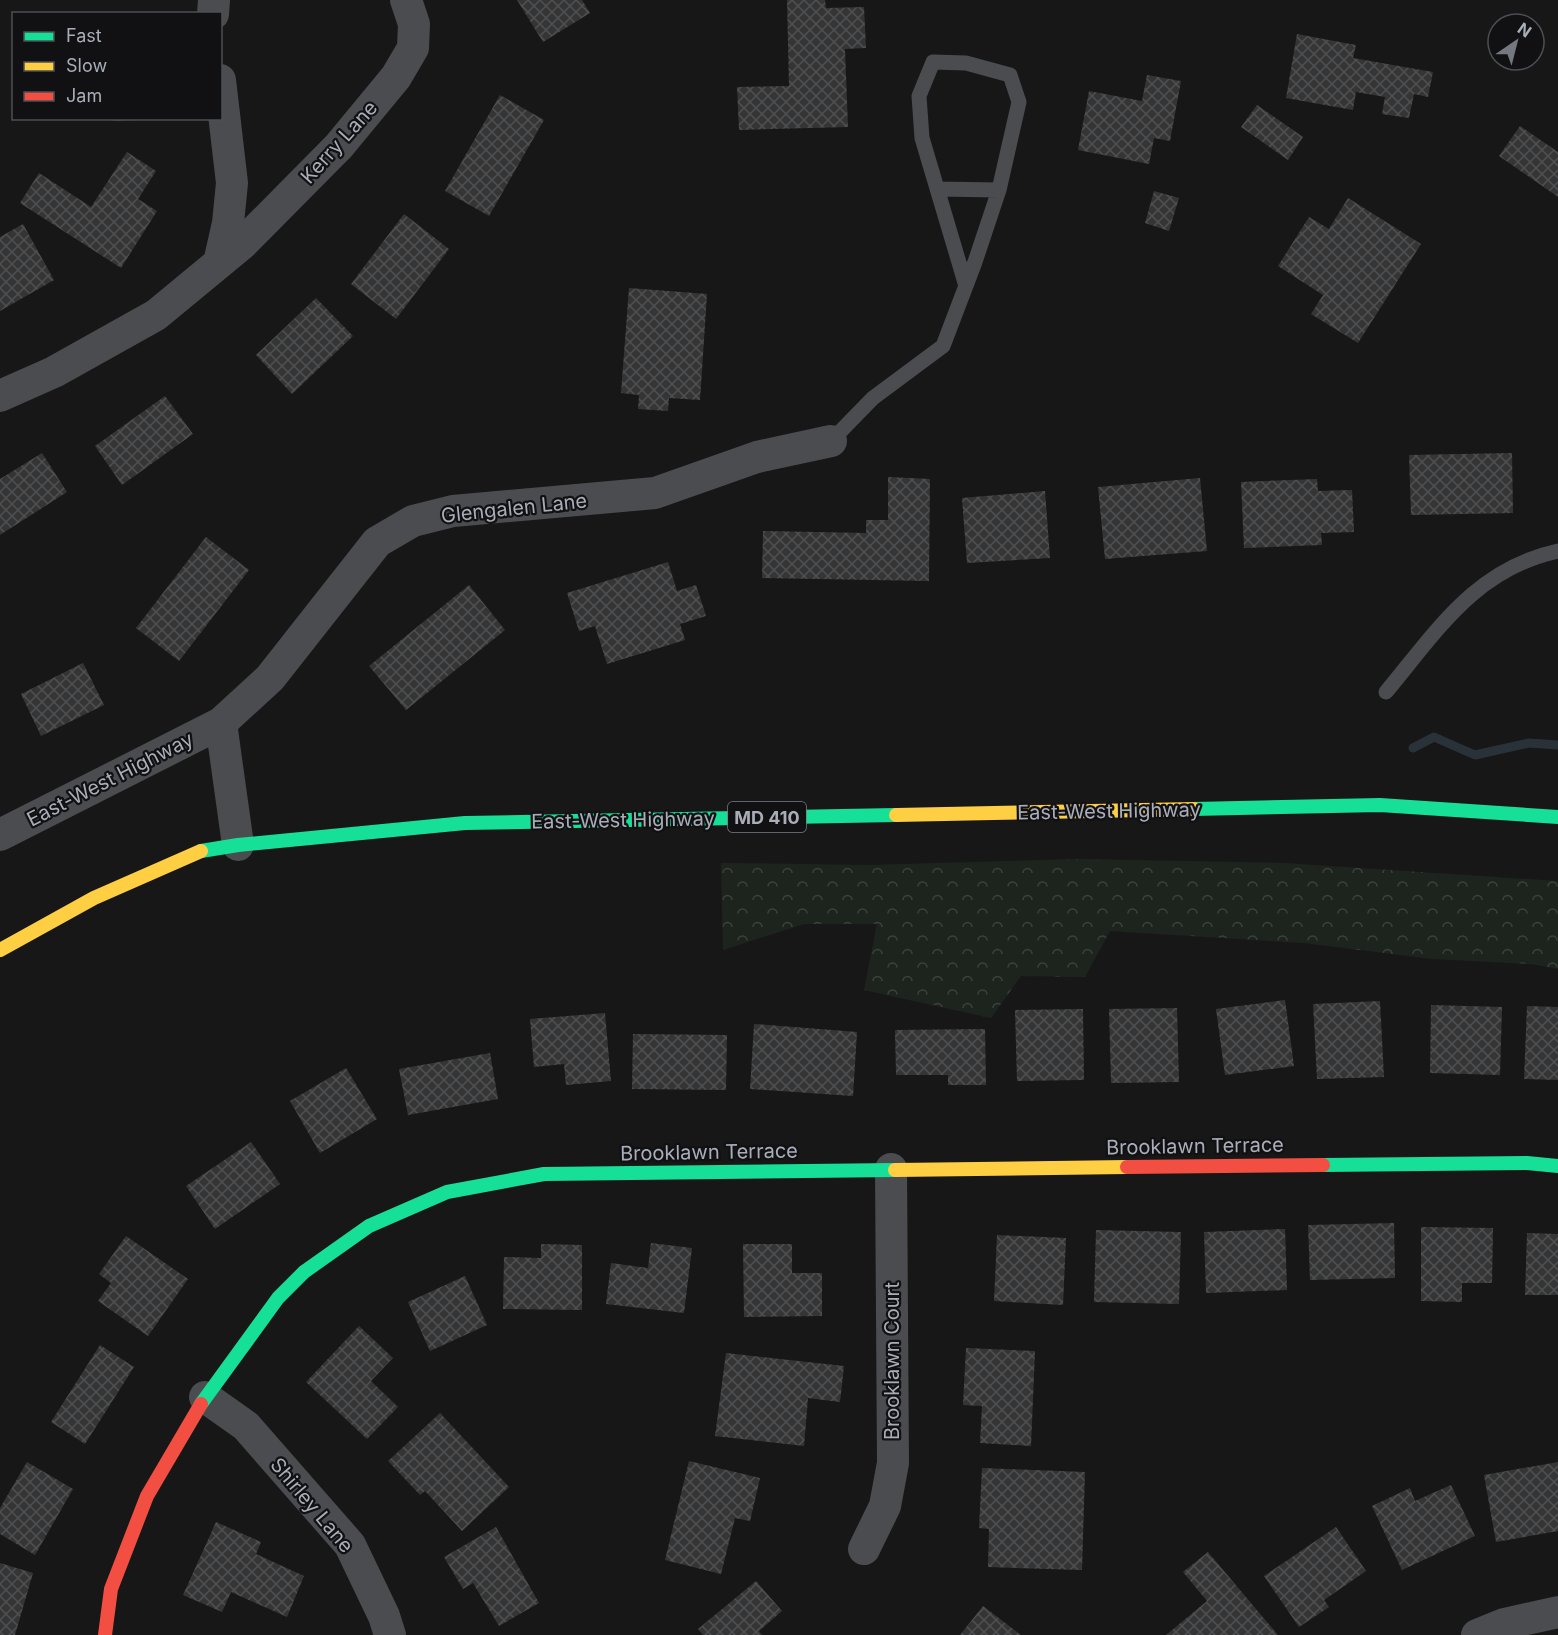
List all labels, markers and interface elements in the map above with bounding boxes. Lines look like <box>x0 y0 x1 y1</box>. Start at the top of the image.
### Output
legend <box>12 12 222 120</box>
north arrow <box>1486 12 1546 72</box>
text: N <box>1514 18 1535 41</box>
text: Fast <box>66 25 102 46</box>
text: Slow <box>66 55 107 76</box>
text: Jam <box>66 85 102 106</box>
street label: Kerry Lane <box>296 96 382 188</box>
street label: Glengalen Lane <box>440 488 588 528</box>
street label: East-West Highway <box>23 727 197 831</box>
street label: East-West Highway <box>1017 797 1201 825</box>
road number: MD 410 <box>728 802 806 832</box>
street label: East-West Highway <box>531 806 715 834</box>
street label: Brooklawn Terrace <box>1106 1132 1284 1160</box>
street label: Brooklawn Terrace <box>620 1138 798 1166</box>
street label: Brooklawn Court <box>880 1282 904 1440</box>
street label: Shirley Lane <box>265 1453 359 1557</box>

